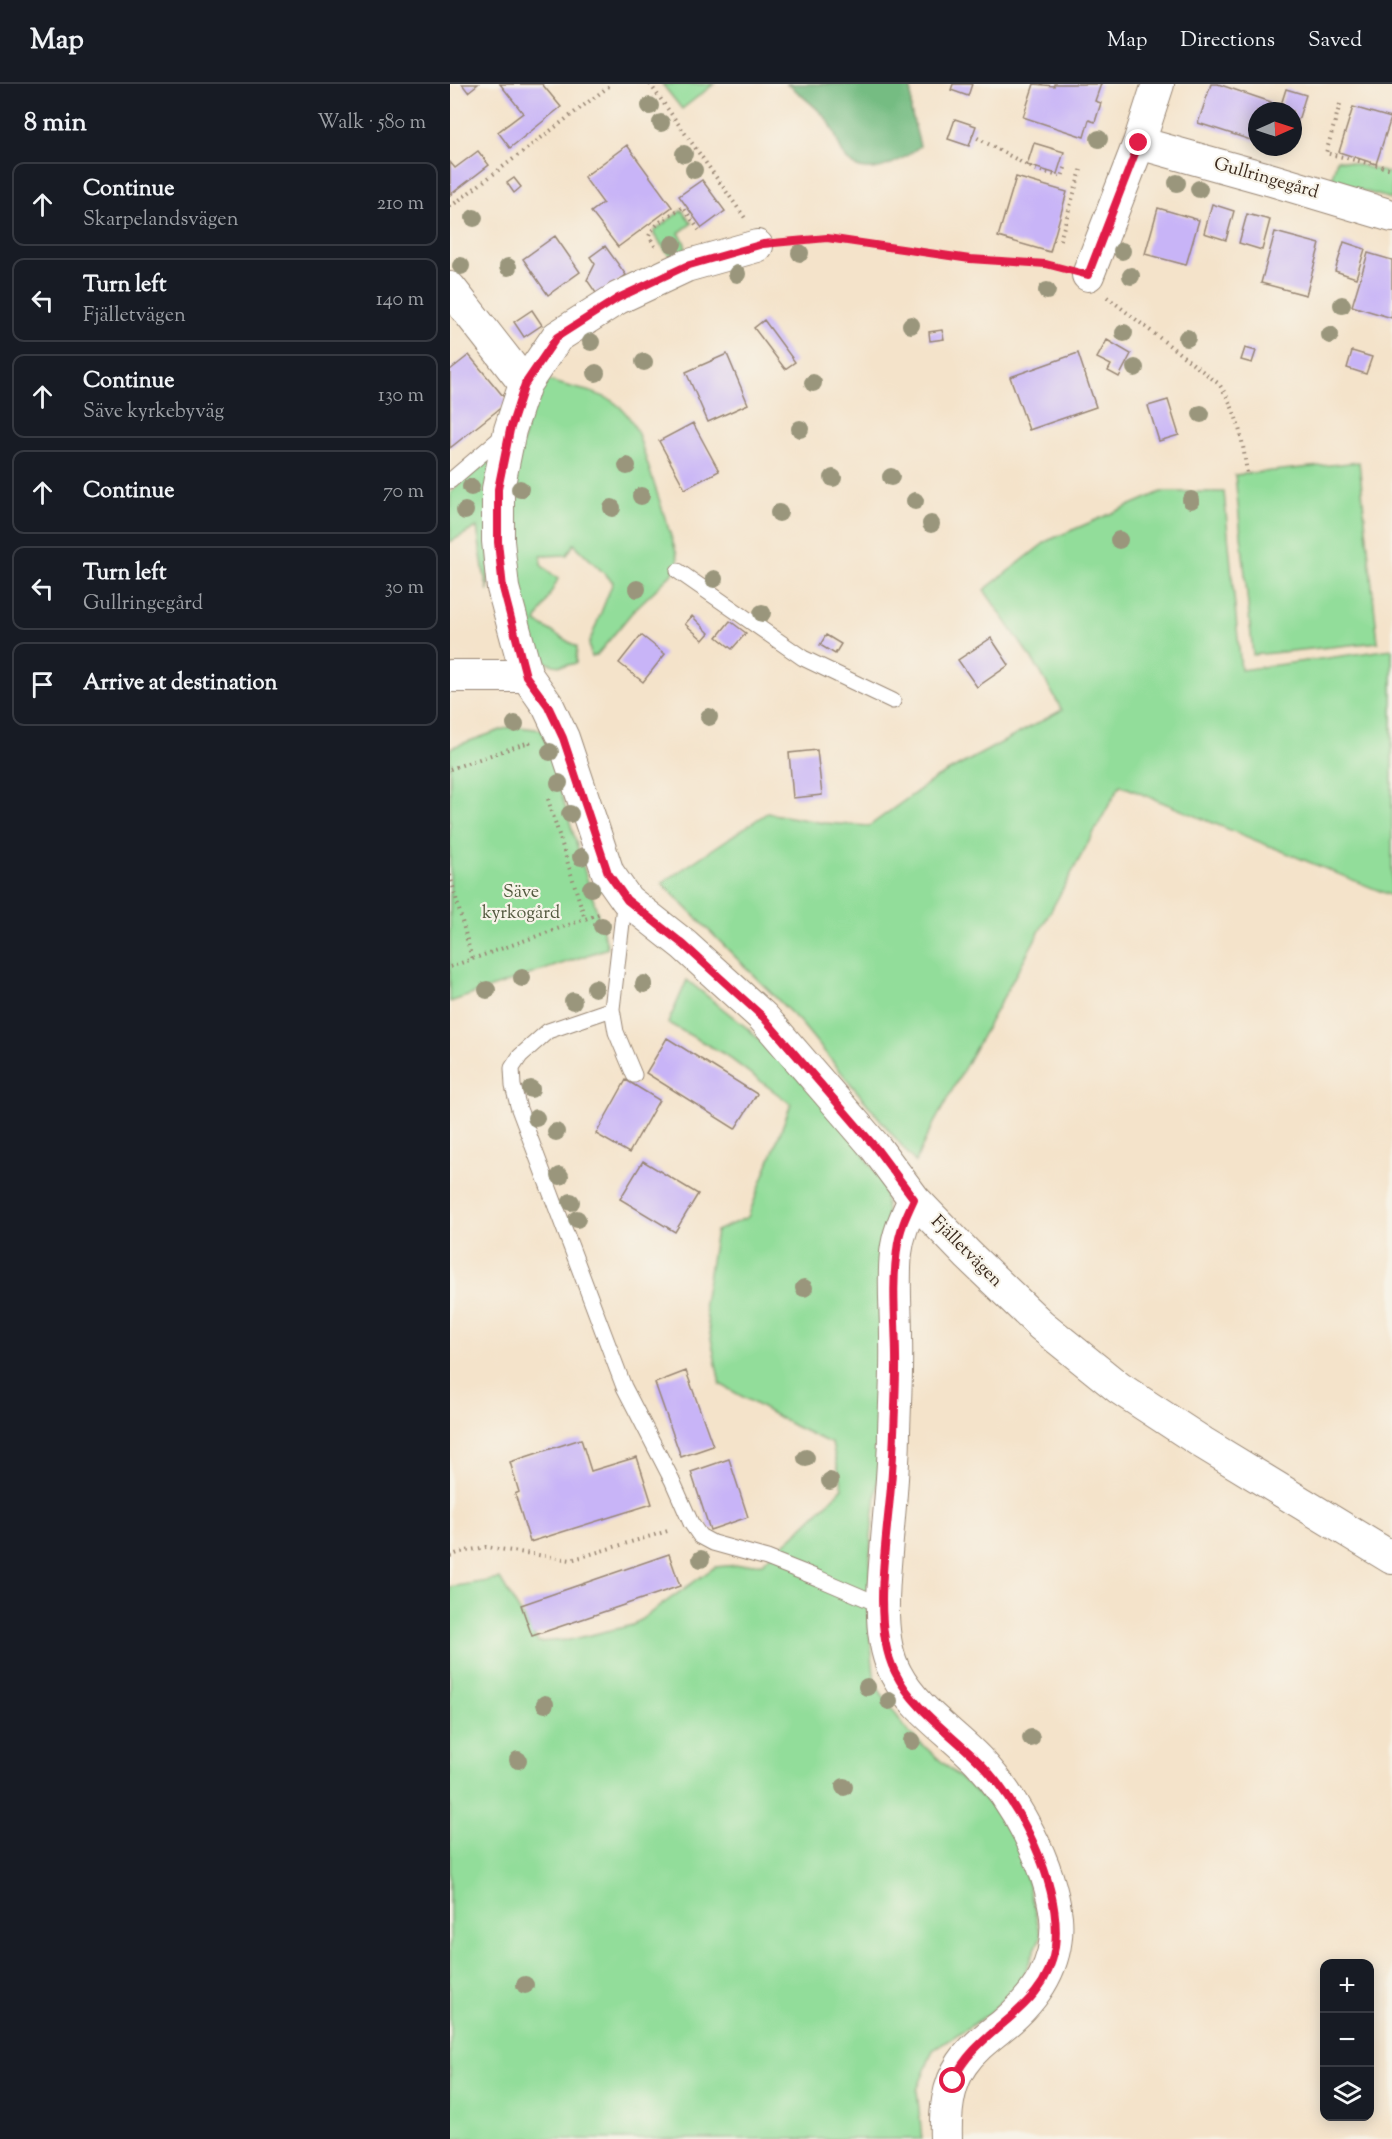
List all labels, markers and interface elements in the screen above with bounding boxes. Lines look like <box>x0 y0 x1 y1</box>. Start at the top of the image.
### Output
text: Map <box>30 21 84 61</box>
text: Map <box>1107 26 1147 56</box>
text: Directions <box>1180 26 1275 56</box>
text: Saved <box>1308 26 1362 56</box>
north arrow <box>1248 102 1302 156</box>
text: 8 min <box>24 105 87 142</box>
text: Walk · 580 m <box>317 109 426 138</box>
route end <box>1125 129 1151 155</box>
street label: Gullringegård <box>1210 152 1322 206</box>
text: Continue <box>83 174 174 206</box>
icon: ahead <box>26 188 59 221</box>
text: 210 m <box>377 190 424 219</box>
text: Skarpelandsvägen <box>83 206 238 235</box>
text: Turn left <box>83 270 166 302</box>
icon: left <box>26 284 59 317</box>
text: 140 m <box>376 286 424 315</box>
text: Fjälletvägen <box>83 302 186 331</box>
text: Continue <box>83 366 174 398</box>
icon: ahead <box>26 380 59 413</box>
text: 130 m <box>378 382 424 411</box>
text: Säve kyrkebyväg <box>83 398 224 427</box>
icon: ahead <box>26 476 59 509</box>
text: Continue <box>83 476 174 508</box>
text: 70 m <box>383 478 424 507</box>
text: Turn left <box>83 558 166 590</box>
icon: left <box>26 572 59 605</box>
text: 30 m <box>385 574 424 603</box>
text: Gullringegård <box>83 590 203 619</box>
icon: arrive <box>26 668 59 701</box>
text: Arrive at destination <box>83 668 278 700</box>
park label: Säve kyrkogård <box>482 880 560 927</box>
street label: Fjälletvägen <box>924 1210 1008 1294</box>
map controls <box>1320 1959 1374 2121</box>
button: + <box>1320 1959 1374 2013</box>
button: − <box>1320 2013 1374 2067</box>
route start <box>939 2067 965 2093</box>
button: layers <box>1320 2067 1374 2121</box>

